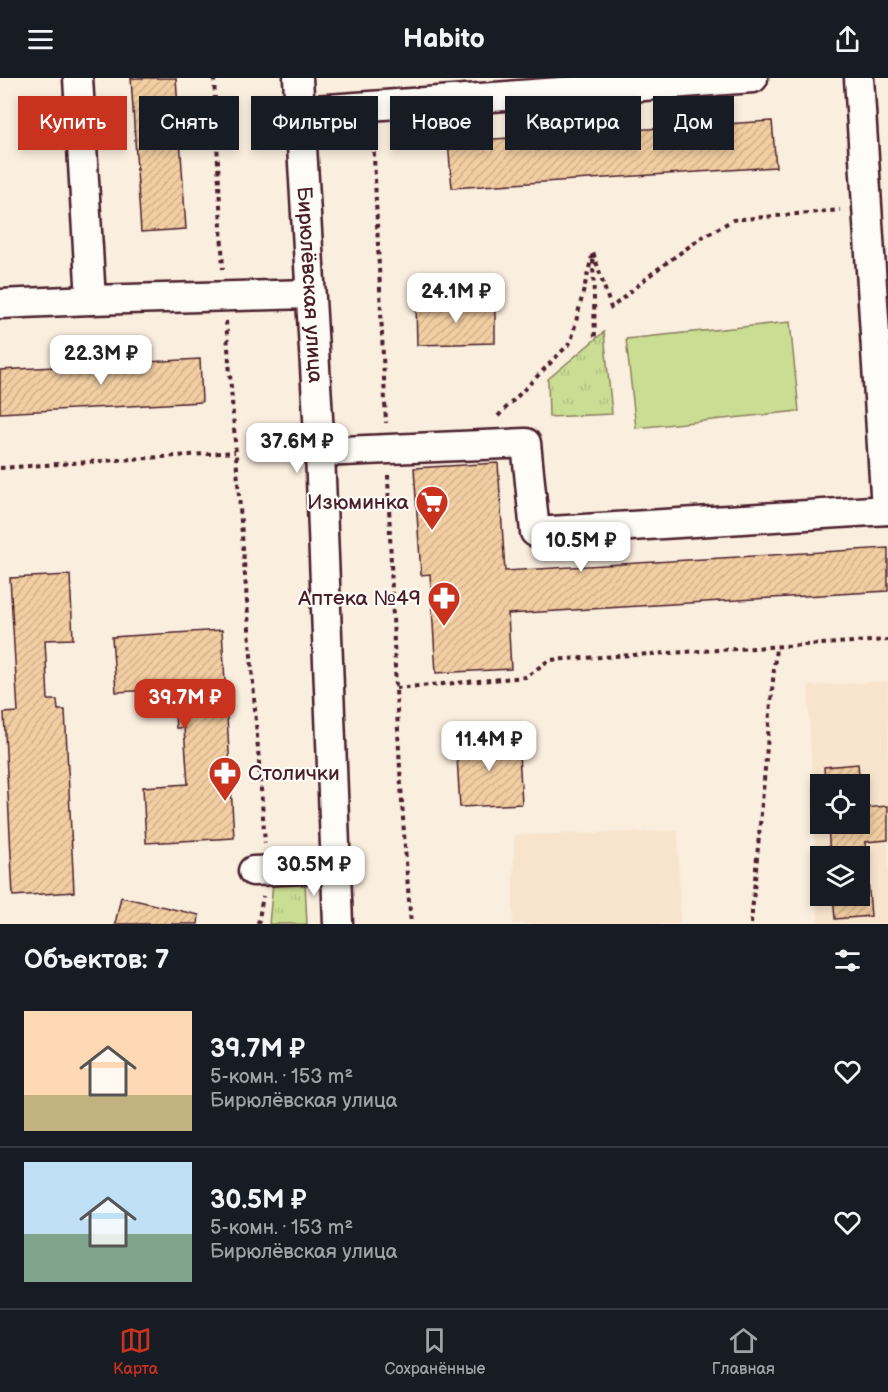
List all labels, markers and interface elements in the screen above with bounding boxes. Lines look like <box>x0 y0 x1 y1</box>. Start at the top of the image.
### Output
icon: menu <box>24 23 57 56</box>
text: Habito <box>403 23 485 55</box>
icon: share <box>831 23 864 56</box>
chip: Купить <box>18 96 127 150</box>
chip: Снять <box>139 96 239 150</box>
chip: Фильтры <box>251 96 378 150</box>
chip: Новое <box>390 96 493 150</box>
chip: Квартира <box>505 96 641 150</box>
chip: Дом <box>653 96 734 150</box>
street label: Бирюлёвская улица <box>292 186 328 384</box>
pin: 24.1M ₽ <box>401 273 511 324</box>
text: 24.1M ₽ <box>421 280 491 304</box>
pin: 22.3M ₽ <box>46 335 156 386</box>
text: 22.3M ₽ <box>64 342 138 366</box>
pin: 37.6M ₽ <box>242 423 352 474</box>
text: 37.6M ₽ <box>260 430 334 454</box>
supermarket icon: Изюминка <box>414 484 450 531</box>
place label: Изюминка <box>307 490 410 515</box>
pin: 10.5M ₽ <box>526 522 636 573</box>
text: 10.5M ₽ <box>545 529 617 553</box>
pharmacy icon: Аптека №49 <box>426 580 462 627</box>
place label: Аптека №49 <box>297 586 421 611</box>
pin: 39.7M ₽ <box>130 679 240 730</box>
text: 39.7M ₽ <box>148 686 222 710</box>
pin: 11.4M ₽ <box>434 721 544 772</box>
text: 11.4M ₽ <box>455 728 523 752</box>
pharmacy icon: Столички <box>207 755 243 802</box>
place label: Столички <box>248 761 340 786</box>
map controls <box>810 774 870 906</box>
button: locate <box>810 774 870 834</box>
pin: 30.5M ₽ <box>259 846 369 897</box>
button: layers <box>810 846 870 906</box>
text: 30.5M ₽ <box>277 853 351 877</box>
icon: filters <box>831 944 864 977</box>
text: Объектов: 7 <box>24 945 169 976</box>
text: 39.7M ₽ <box>210 1034 305 1065</box>
icon: home <box>72 1035 144 1107</box>
icon: heart <box>831 1055 864 1088</box>
text: 5-комн. · 153 m² <box>210 1065 353 1089</box>
text: Бирюлёвская улица <box>210 1089 398 1113</box>
text: 30.5M ₽ <box>210 1185 307 1216</box>
icon: home <box>72 1186 144 1258</box>
icon: heart <box>831 1206 864 1239</box>
text: 5-комн. · 153 m² <box>210 1216 353 1240</box>
text: Бирюлёвская улица <box>210 1240 398 1264</box>
tab: Карта <box>113 1324 158 1379</box>
tab: Сохранённые <box>384 1324 486 1379</box>
tab: Главная <box>712 1324 775 1379</box>

